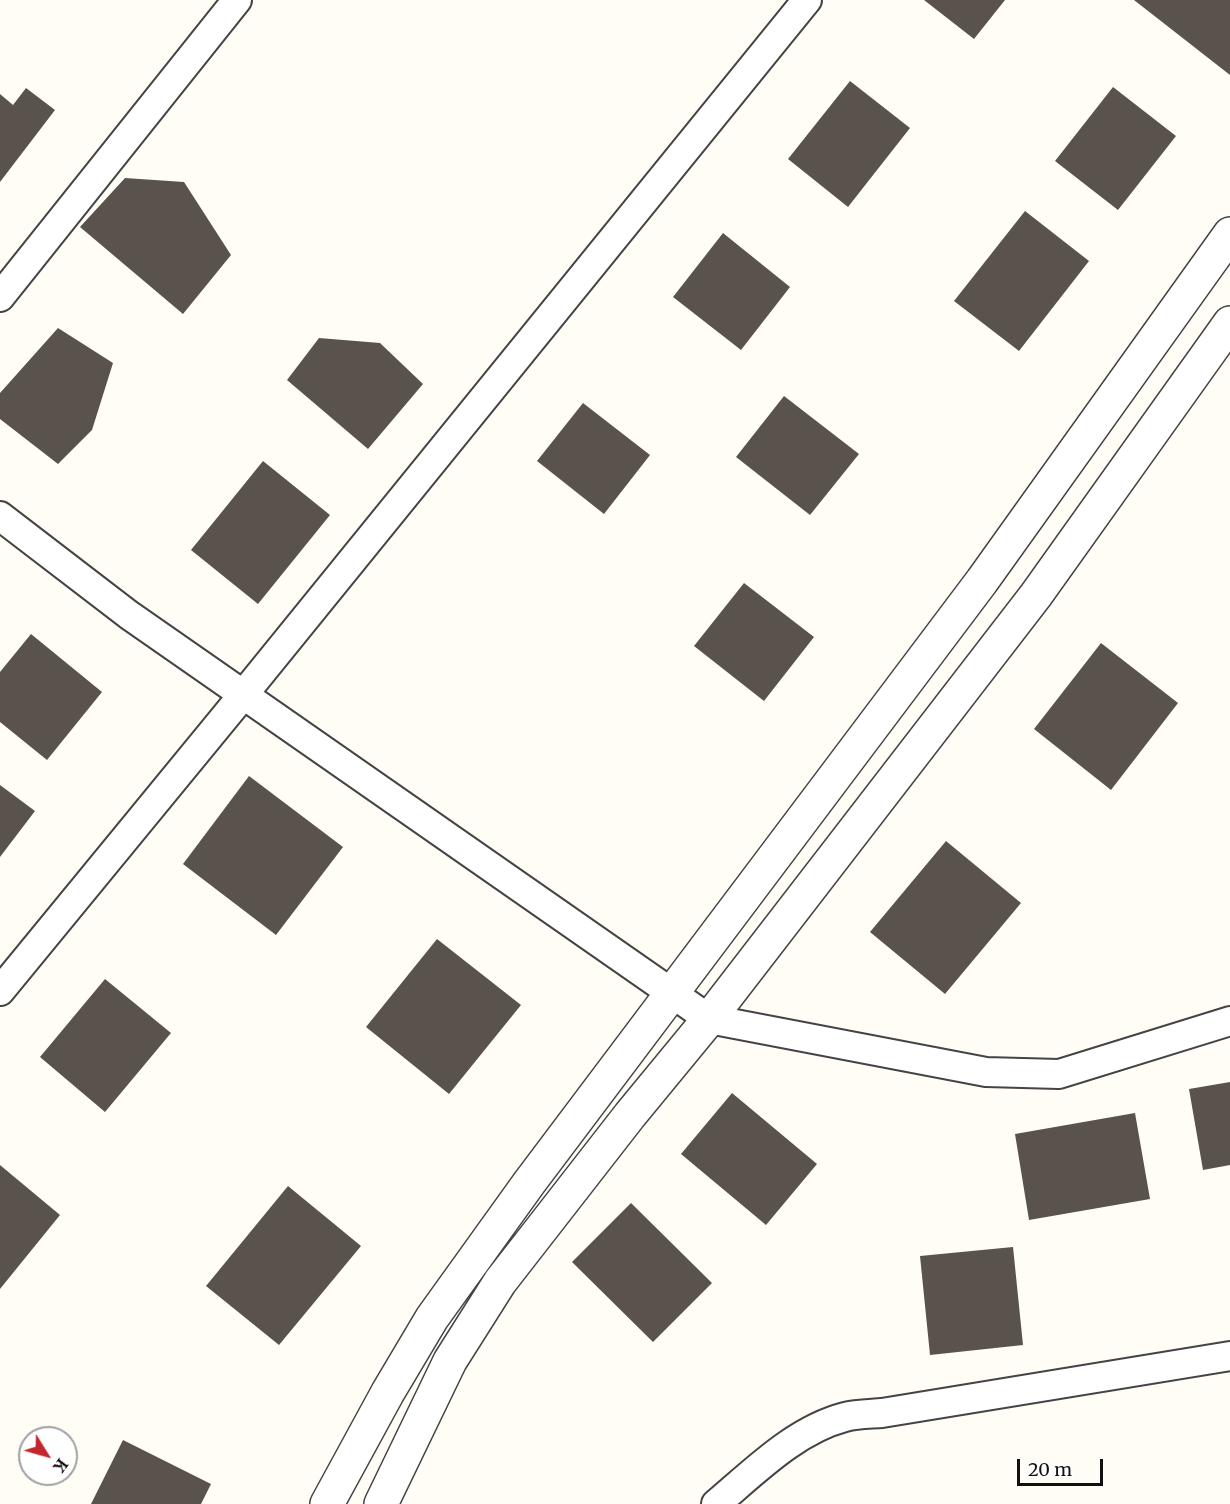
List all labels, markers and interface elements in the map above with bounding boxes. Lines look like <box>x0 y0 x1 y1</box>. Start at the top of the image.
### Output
north arrow <box>18 1426 78 1486</box>
scale bar <box>1020 1447 1106 1485</box>
text: K <box>49 1455 72 1476</box>
text: 20 m <box>1028 1458 1072 1481</box>

